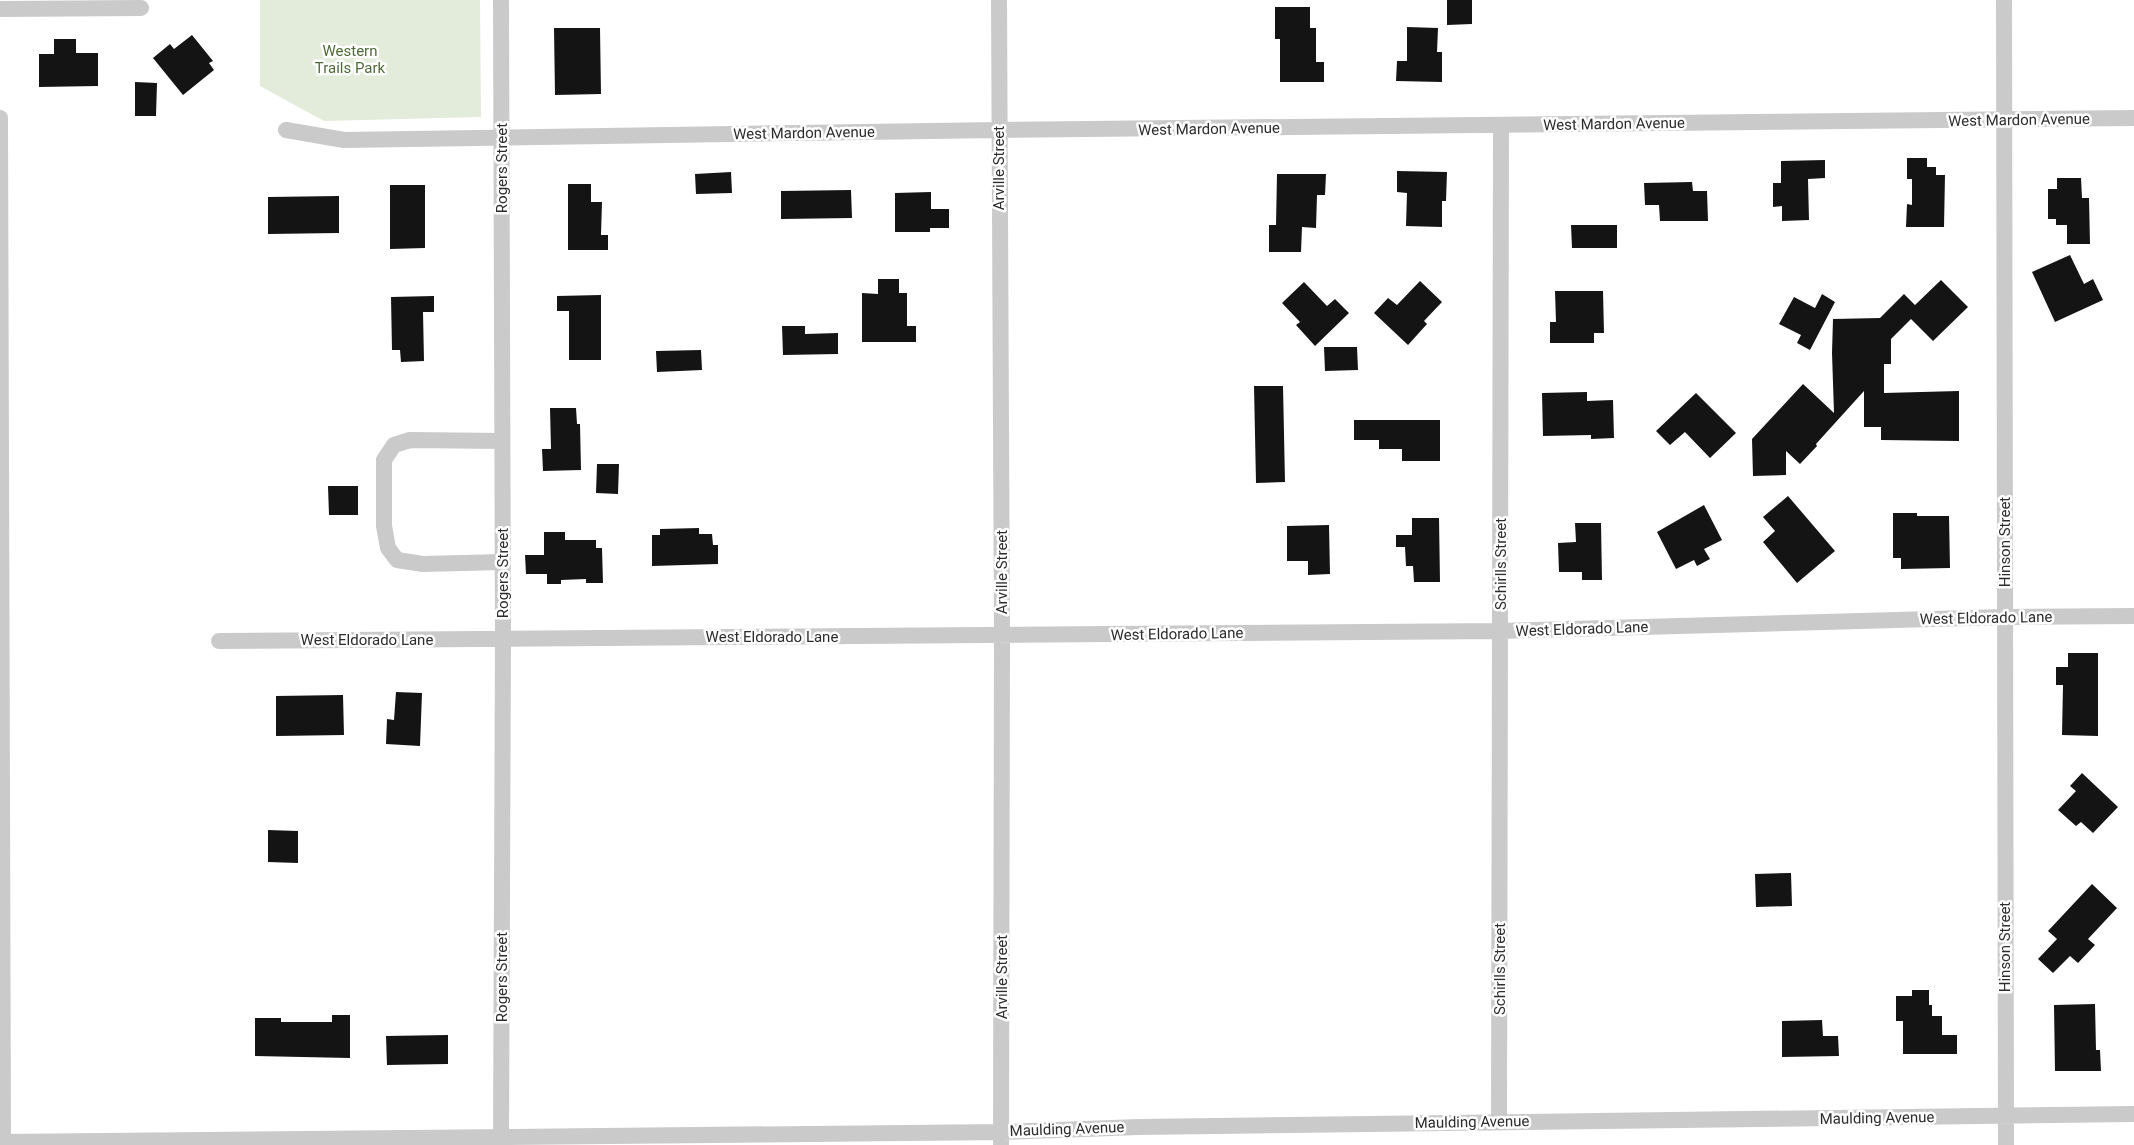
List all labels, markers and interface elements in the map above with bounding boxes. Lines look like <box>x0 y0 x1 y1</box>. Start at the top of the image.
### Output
park label: Western Trails Park <box>315 42 386 77</box>
street label: West Mardon Avenue <box>1948 110 2090 130</box>
street label: West Mardon Avenue <box>1543 114 1685 134</box>
street label: West Mardon Avenue <box>1138 119 1280 139</box>
street label: Rogers Street <box>493 123 511 213</box>
street label: West Mardon Avenue <box>733 123 875 143</box>
street label: Arville Street <box>990 126 1008 210</box>
street label: Hinson Street <box>1996 497 2014 587</box>
street label: Schirlls Street <box>1492 518 1510 610</box>
street label: Rogers Street <box>494 528 512 618</box>
street label: Arville Street <box>993 530 1011 614</box>
street label: West Eldorado Lane <box>1919 608 2053 628</box>
street label: West Eldorado Lane <box>1515 618 1649 640</box>
street label: West Eldorado Lane <box>1110 624 1244 644</box>
street label: West Eldorado Lane <box>706 628 838 646</box>
street label: West Eldorado Lane <box>301 631 433 649</box>
street label: Hinson Street <box>1996 902 2014 992</box>
street label: Schirlls Street <box>1491 923 1509 1015</box>
street label: Rogers Street <box>493 932 511 1022</box>
street label: Arville Street <box>993 935 1011 1019</box>
street label: Maulding Avenue <box>1819 1108 1935 1128</box>
street label: Maulding Avenue <box>1414 1112 1530 1132</box>
street label: Maulding Avenue <box>1009 1118 1125 1140</box>

